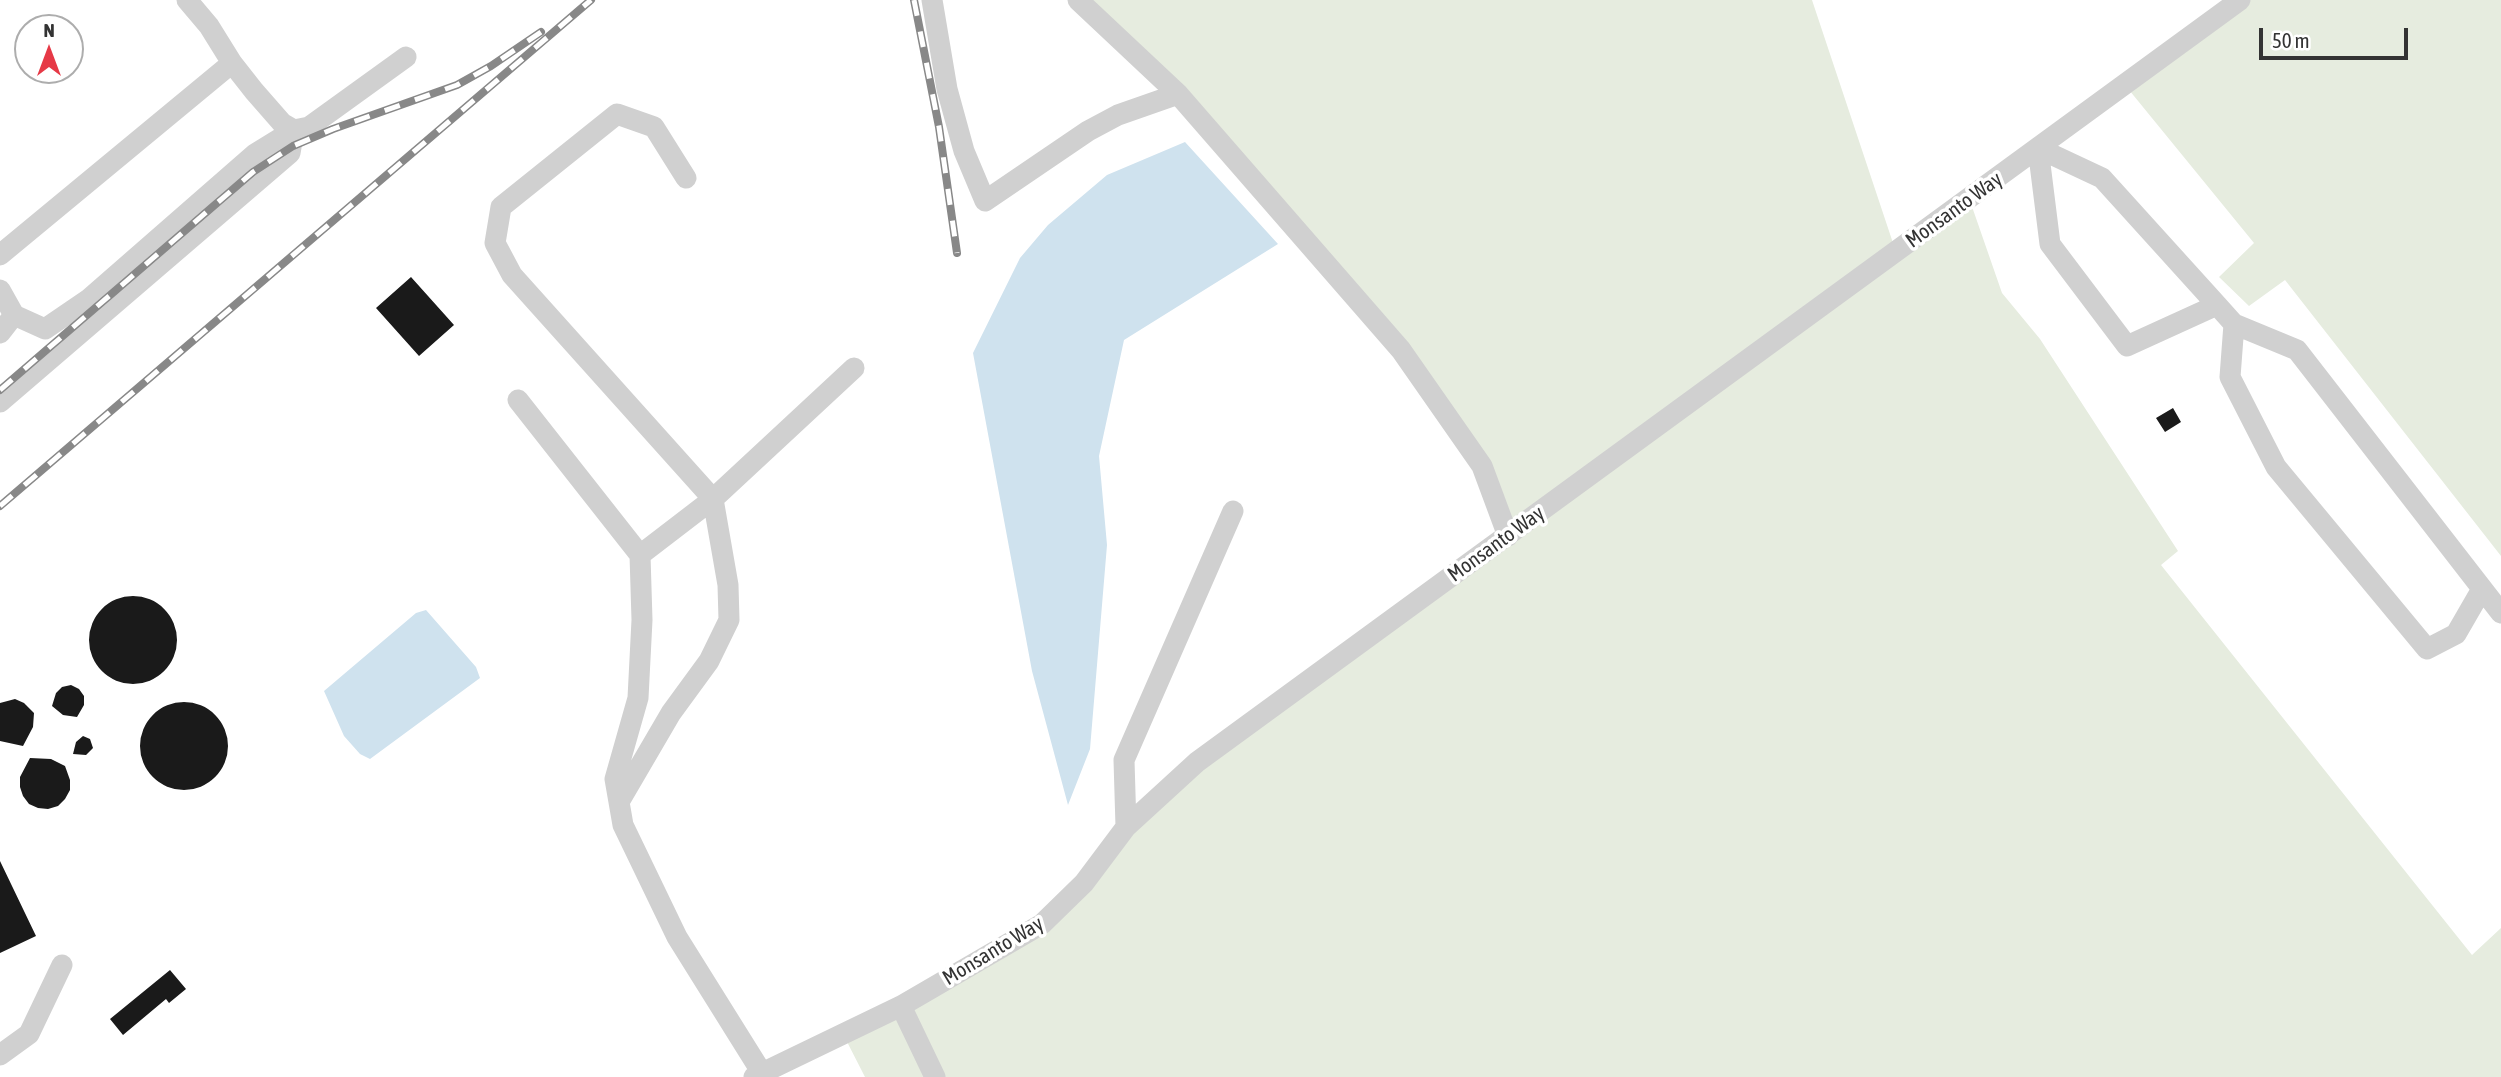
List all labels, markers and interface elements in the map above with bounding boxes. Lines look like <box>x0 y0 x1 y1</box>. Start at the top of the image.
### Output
north arrow <box>14 14 84 84</box>
scale bar <box>2263 14 2412 58</box>
text: N <box>43 19 55 41</box>
text: 50 m <box>2272 28 2310 52</box>
street label: Monsanto Way <box>1901 167 2007 253</box>
street label: Monsanto Way <box>1443 501 1549 587</box>
street label: Monsanto Way <box>938 911 1048 991</box>

